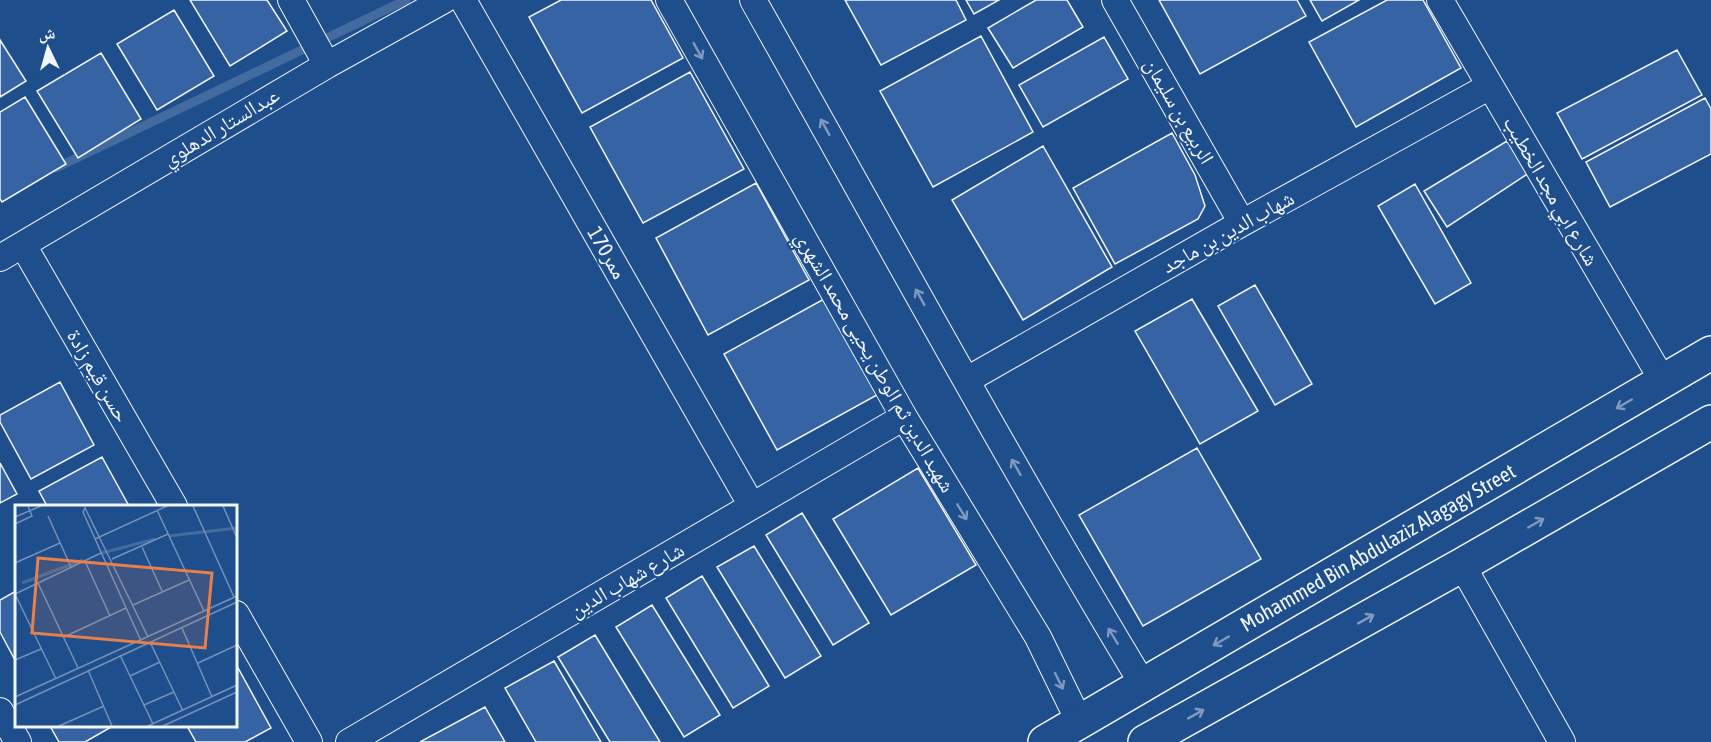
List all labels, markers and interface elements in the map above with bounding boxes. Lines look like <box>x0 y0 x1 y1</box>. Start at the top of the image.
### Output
north arrow <box>18 18 78 78</box>
text: ش <box>37 23 56 44</box>
one-way arrow <box>692 42 704 59</box>
street label: الربيع بن سليمان <box>1138 53 1220 169</box>
street label: عبدالستار الدهلوي <box>158 82 286 175</box>
street label: شارع ابي مجد الخطيب <box>1495 111 1604 272</box>
one-way arrow <box>819 119 831 136</box>
street label: شهاب الدين بن ماجد <box>1157 185 1299 279</box>
street label: ممر170 <box>583 222 632 283</box>
street label: شهيد الدين ثم الوطن يحيى محمد الشهري <box>787 227 961 499</box>
one-way arrow <box>914 289 926 306</box>
street label: حسن قيم زادة <box>60 325 135 428</box>
one-way arrow <box>1616 398 1633 410</box>
street label: Mohammed Bin Abdulaziz Alagagy Street <box>1236 458 1519 636</box>
one-way arrow <box>1010 459 1022 476</box>
one-way arrow <box>956 503 968 520</box>
inset map <box>15 505 237 727</box>
one-way arrow <box>1527 516 1544 528</box>
street label: شارع شهاب الدين <box>565 537 689 623</box>
one-way arrow <box>1357 613 1375 624</box>
one-way arrow <box>1107 628 1119 645</box>
one-way arrow <box>1212 635 1229 647</box>
one-way arrow <box>1054 671 1065 689</box>
one-way arrow <box>1187 707 1204 719</box>

